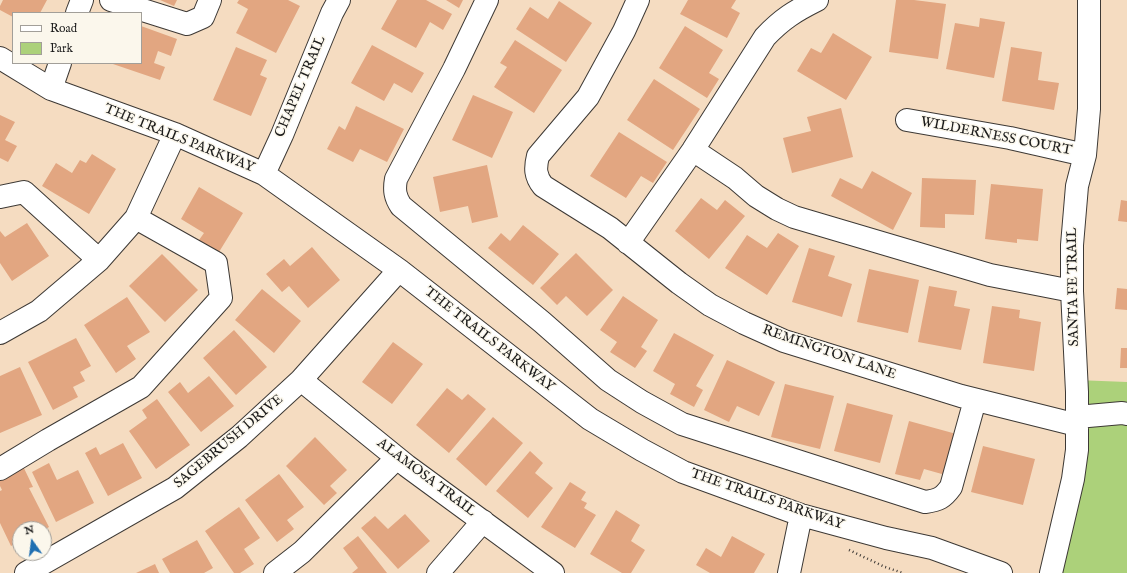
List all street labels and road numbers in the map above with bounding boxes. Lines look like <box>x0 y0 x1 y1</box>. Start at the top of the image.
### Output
street label: CHAPEL TRAIL <box>272 34 330 140</box>
street label: THE TRAILS PARKWAY <box>101 101 257 177</box>
street label: WILDERNESS COURT <box>919 114 1073 160</box>
street label: SANTA FE TRAIL <box>1065 227 1083 347</box>
street label: THE TRAILS PARKWAY <box>421 284 557 396</box>
street label: REMINGTON LANE <box>760 322 898 384</box>
street label: SAGEBRUSH DRIVE <box>171 392 287 492</box>
street label: ALAMOSA TRAIL <box>373 435 479 521</box>
street label: THE TRAILS PARKWAY <box>688 466 846 534</box>

